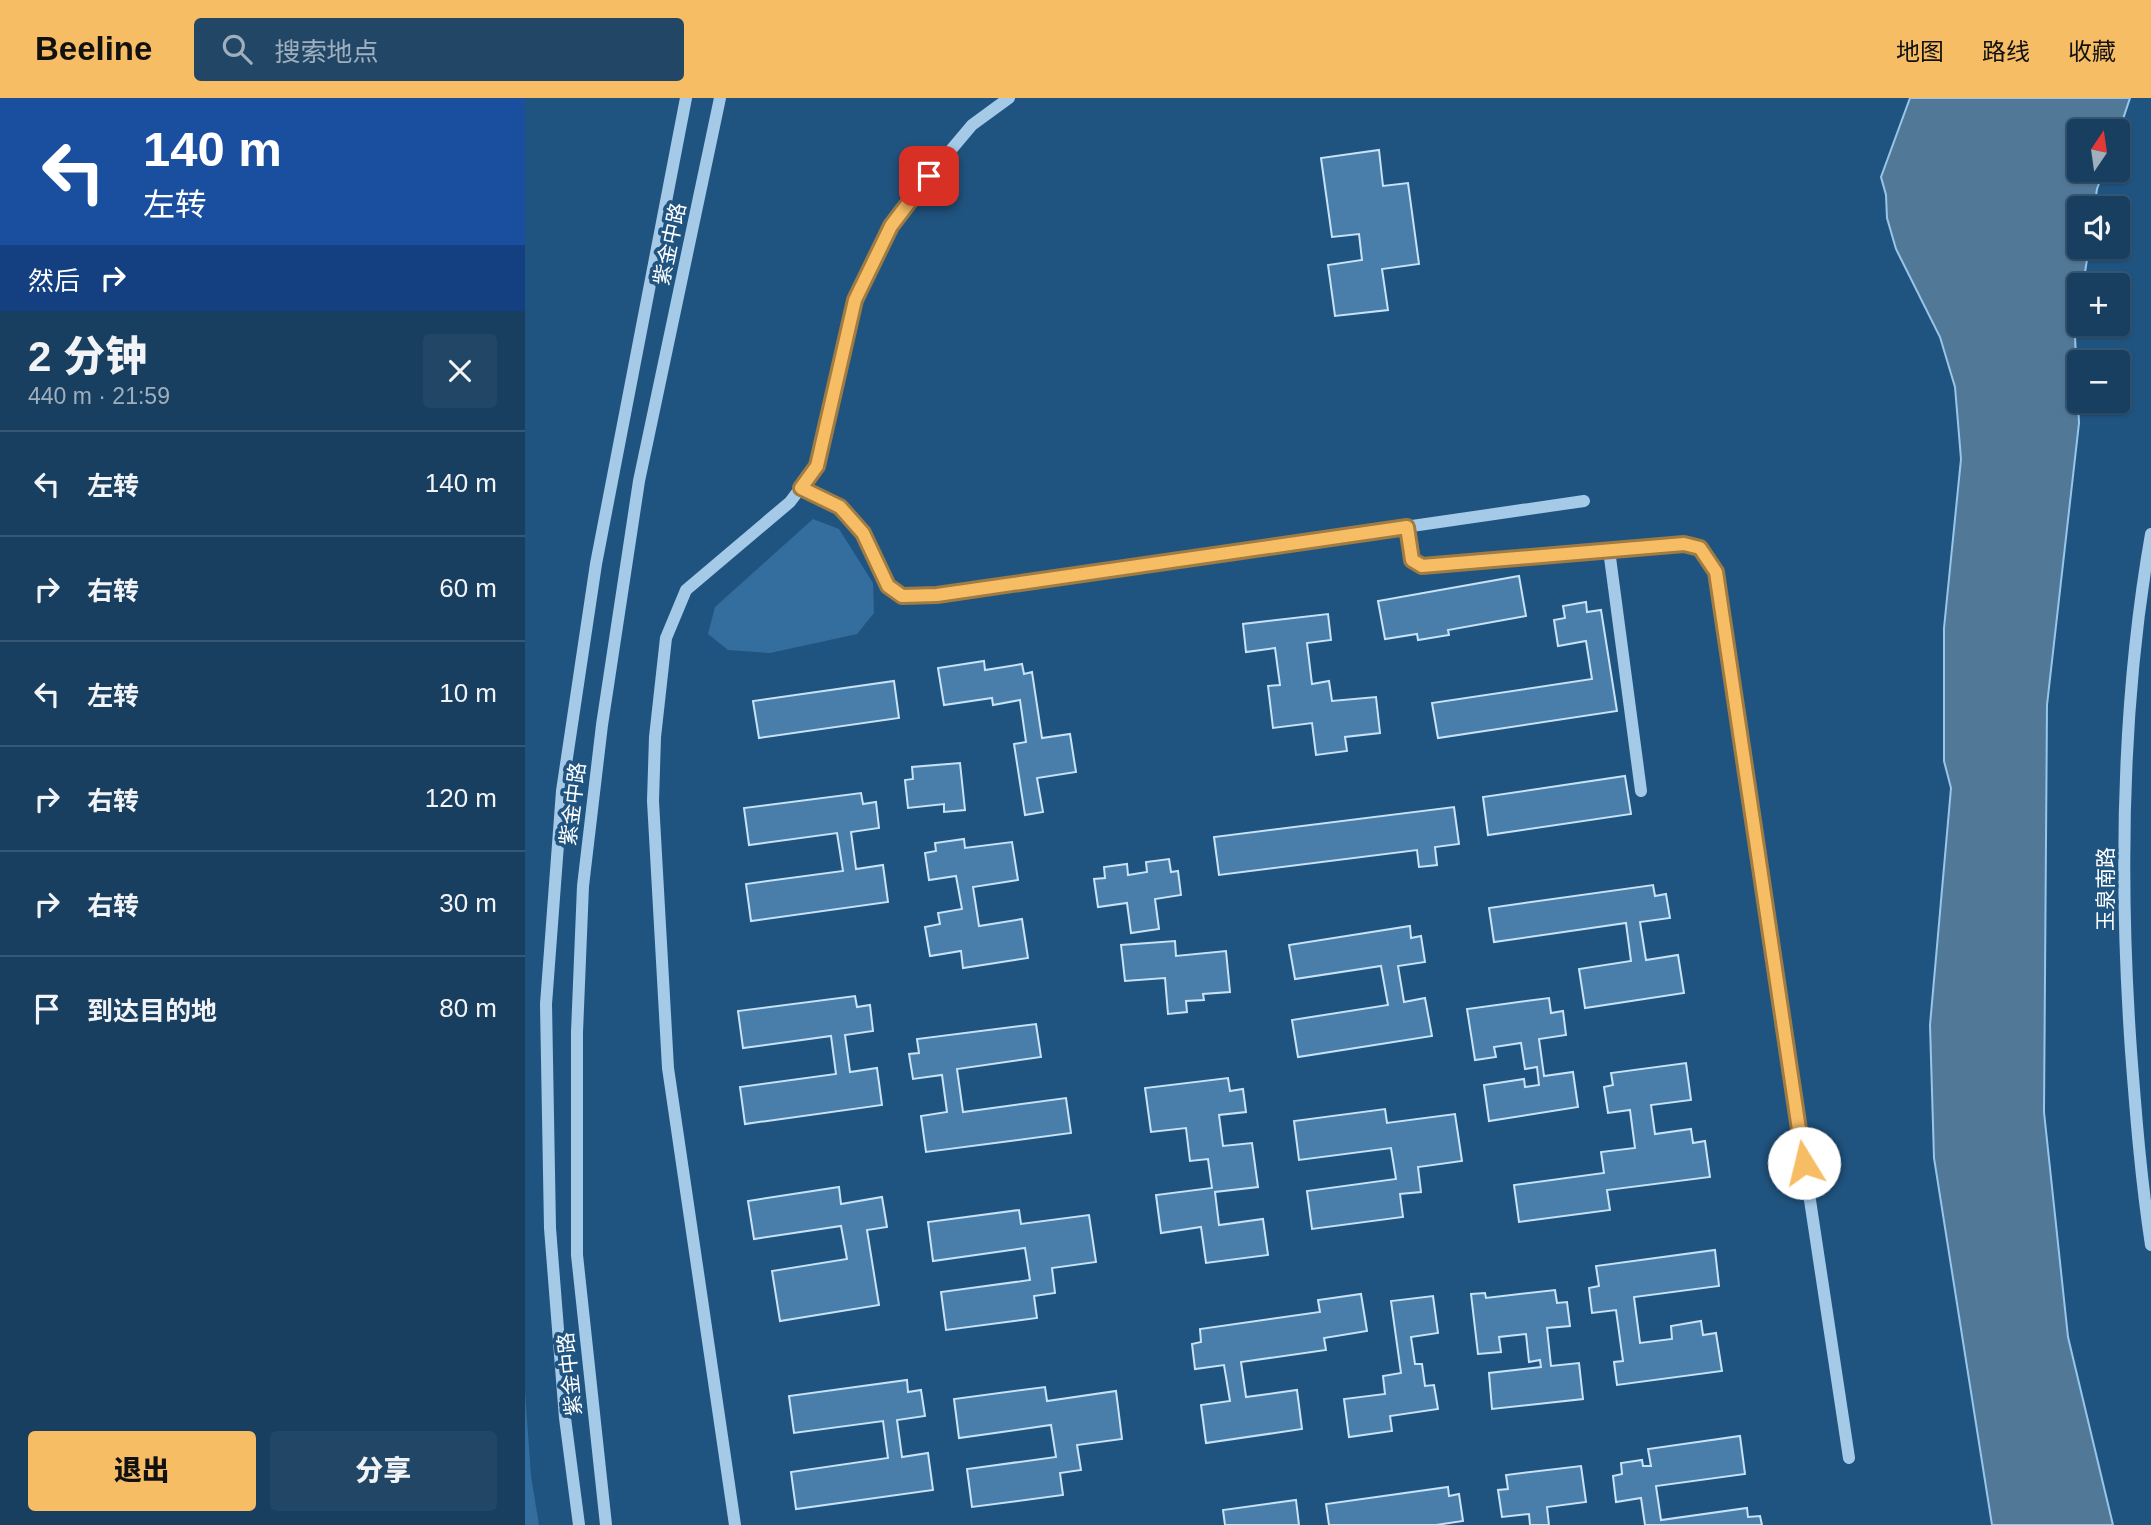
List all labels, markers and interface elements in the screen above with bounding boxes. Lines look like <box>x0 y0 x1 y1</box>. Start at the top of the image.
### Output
search box <box>194 18 684 81</box>
text: Beeline <box>35 30 152 67</box>
icon: search <box>218 30 256 68</box>
text: 搜索地点 <box>274 37 378 67</box>
text: 地图 <box>1896 38 1944 65</box>
text: 路线 <box>1982 38 2030 65</box>
text: 收藏 <box>2068 38 2116 65</box>
north arrow <box>2067 119 2130 182</box>
map controls <box>2067 119 2130 413</box>
text: 140 m <box>143 122 282 176</box>
icon: left <box>28 126 119 217</box>
pin <box>899 146 959 206</box>
icon: arrive <box>910 157 948 195</box>
text: 左转 <box>143 187 207 223</box>
button: sound <box>2067 196 2130 259</box>
street label: 紫金中路 <box>650 200 689 287</box>
icon: right <box>94 259 132 297</box>
text: 然后 <box>28 266 80 296</box>
button: + <box>2067 273 2130 336</box>
text: 2 分钟 <box>28 333 147 380</box>
button: close <box>423 334 497 408</box>
button: − <box>2067 350 2130 413</box>
text: 440 m · 21:59 <box>28 383 170 409</box>
icon: left <box>28 465 66 503</box>
text: 140 m <box>425 468 497 498</box>
text: 左转 <box>87 471 139 501</box>
icon: right <box>28 570 66 608</box>
text: 60 m <box>439 573 497 603</box>
text: 右转 <box>87 576 139 606</box>
icon: left <box>28 675 66 713</box>
text: 10 m <box>439 678 497 708</box>
text: 左转 <box>87 681 139 711</box>
street label: 紫金中路 <box>556 761 589 847</box>
icon: right <box>28 780 66 818</box>
text: 120 m <box>425 783 497 813</box>
text: 右转 <box>87 786 139 816</box>
street label: 玉泉南路 <box>2094 847 2117 931</box>
icon: right <box>28 885 66 923</box>
text: 30 m <box>439 888 497 918</box>
text: 右转 <box>87 891 139 921</box>
icon: arrive <box>28 990 66 1028</box>
text: 80 m <box>439 993 497 1023</box>
text: 到达目的地 <box>87 996 217 1026</box>
position arrow <box>1767 1126 1841 1200</box>
street label: 紫金中路 <box>554 1331 585 1417</box>
button: 退出 <box>28 1431 256 1511</box>
button: 分享 <box>270 1431 497 1511</box>

